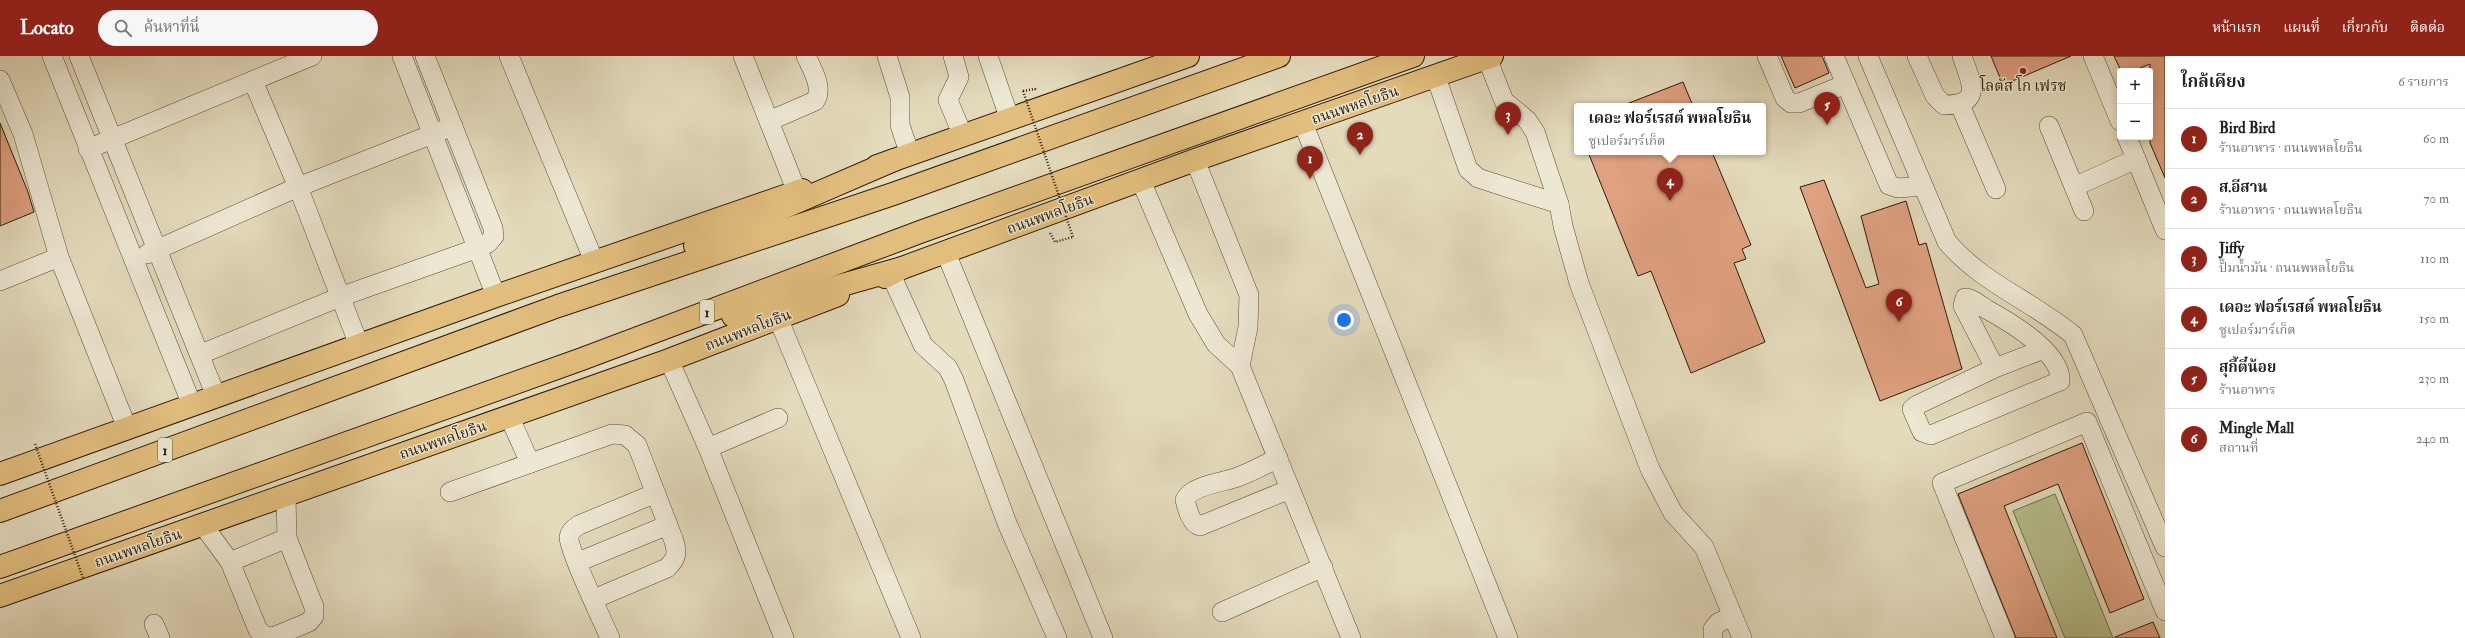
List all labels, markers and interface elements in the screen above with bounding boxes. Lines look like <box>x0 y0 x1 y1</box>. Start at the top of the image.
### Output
search box <box>98 10 378 46</box>
text: Locato <box>20 16 74 40</box>
icon: search <box>112 17 134 39</box>
text: ค้นหาที่นี่ <box>144 18 200 37</box>
text: หน้าแรก <box>2212 19 2261 36</box>
text: แผนที่ <box>2283 19 2320 36</box>
text: เกี่ยวกับ <box>2342 19 2388 36</box>
text: ติดต่อ <box>2410 19 2445 36</box>
marker: โลตัส โก เฟรช <box>2018 66 2028 76</box>
map controls <box>2117 68 2153 140</box>
button: + <box>2117 68 2153 104</box>
text: ใกล้เคียง <box>2181 71 2246 92</box>
text: 6 รายการ <box>2398 74 2449 90</box>
place label: โลตัส โก เฟรช <box>1979 75 2066 96</box>
street label: ถนนพหลโยธิน <box>1308 80 1401 129</box>
pin: 5 <box>1814 92 1840 125</box>
pin: 3 <box>1495 102 1521 135</box>
popup <box>1574 103 1766 155</box>
button: − <box>2117 104 2153 140</box>
text: เดอะ ฟอร์เรสต์ พหลโยธิน <box>1589 109 1751 128</box>
text: Bird Bird <box>2219 119 2275 138</box>
pin: 2 <box>1347 122 1373 155</box>
text: 1 <box>2192 131 2196 147</box>
text: 60 m <box>2423 131 2449 147</box>
text: ซูเปอร์มาร์เก็ต <box>1589 133 1665 149</box>
text: ร้านอาหาร · ถนนพหลโยธิน <box>2219 140 2363 156</box>
pin: 1 <box>1297 146 1323 179</box>
pin: 4 <box>1657 168 1683 201</box>
text: ส.อีสาน <box>2219 178 2268 197</box>
street label: ถนนพหลโยธิน <box>1003 188 1096 239</box>
text: 2 <box>2191 191 2197 207</box>
text: 70 m <box>2424 191 2449 207</box>
text: ร้านอาหาร · ถนนพหลโยธิน <box>2219 202 2363 218</box>
text: Jiffy <box>2219 239 2244 258</box>
text: 3 <box>2192 251 2197 267</box>
text: 110 m <box>2420 251 2449 267</box>
text: ปั๊มน้ำมัน · ถนนพหลโยธิน <box>2219 260 2354 276</box>
pin: 6 <box>1886 289 1912 322</box>
text: เดอะ ฟอร์เรสต์ พหลโยธิน <box>2219 298 2382 317</box>
road number: 1 <box>700 300 714 324</box>
street label: ถนนพหลโยธิน <box>701 303 794 356</box>
your location <box>1334 310 1354 330</box>
text: 4 <box>2190 311 2198 327</box>
text: 150 m <box>2419 311 2449 327</box>
text: ซูเปอร์มาร์เก็ต <box>2219 322 2296 338</box>
text: สุกี้ตี๋น้อย <box>2219 358 2276 377</box>
text: 5 <box>2191 371 2197 387</box>
text: 230 m <box>2418 371 2449 387</box>
text: ร้านอาหาร <box>2219 382 2275 398</box>
street label: ถนนพหลโยธิน <box>396 415 489 464</box>
text: Mingle Mall <box>2219 419 2294 438</box>
text: 6 <box>2191 431 2197 447</box>
text: 240 m <box>2416 431 2449 447</box>
road number: 1 <box>158 438 172 462</box>
text: สถานที่ <box>2219 440 2258 456</box>
street label: ถนนพหลโยธิน <box>91 523 184 572</box>

